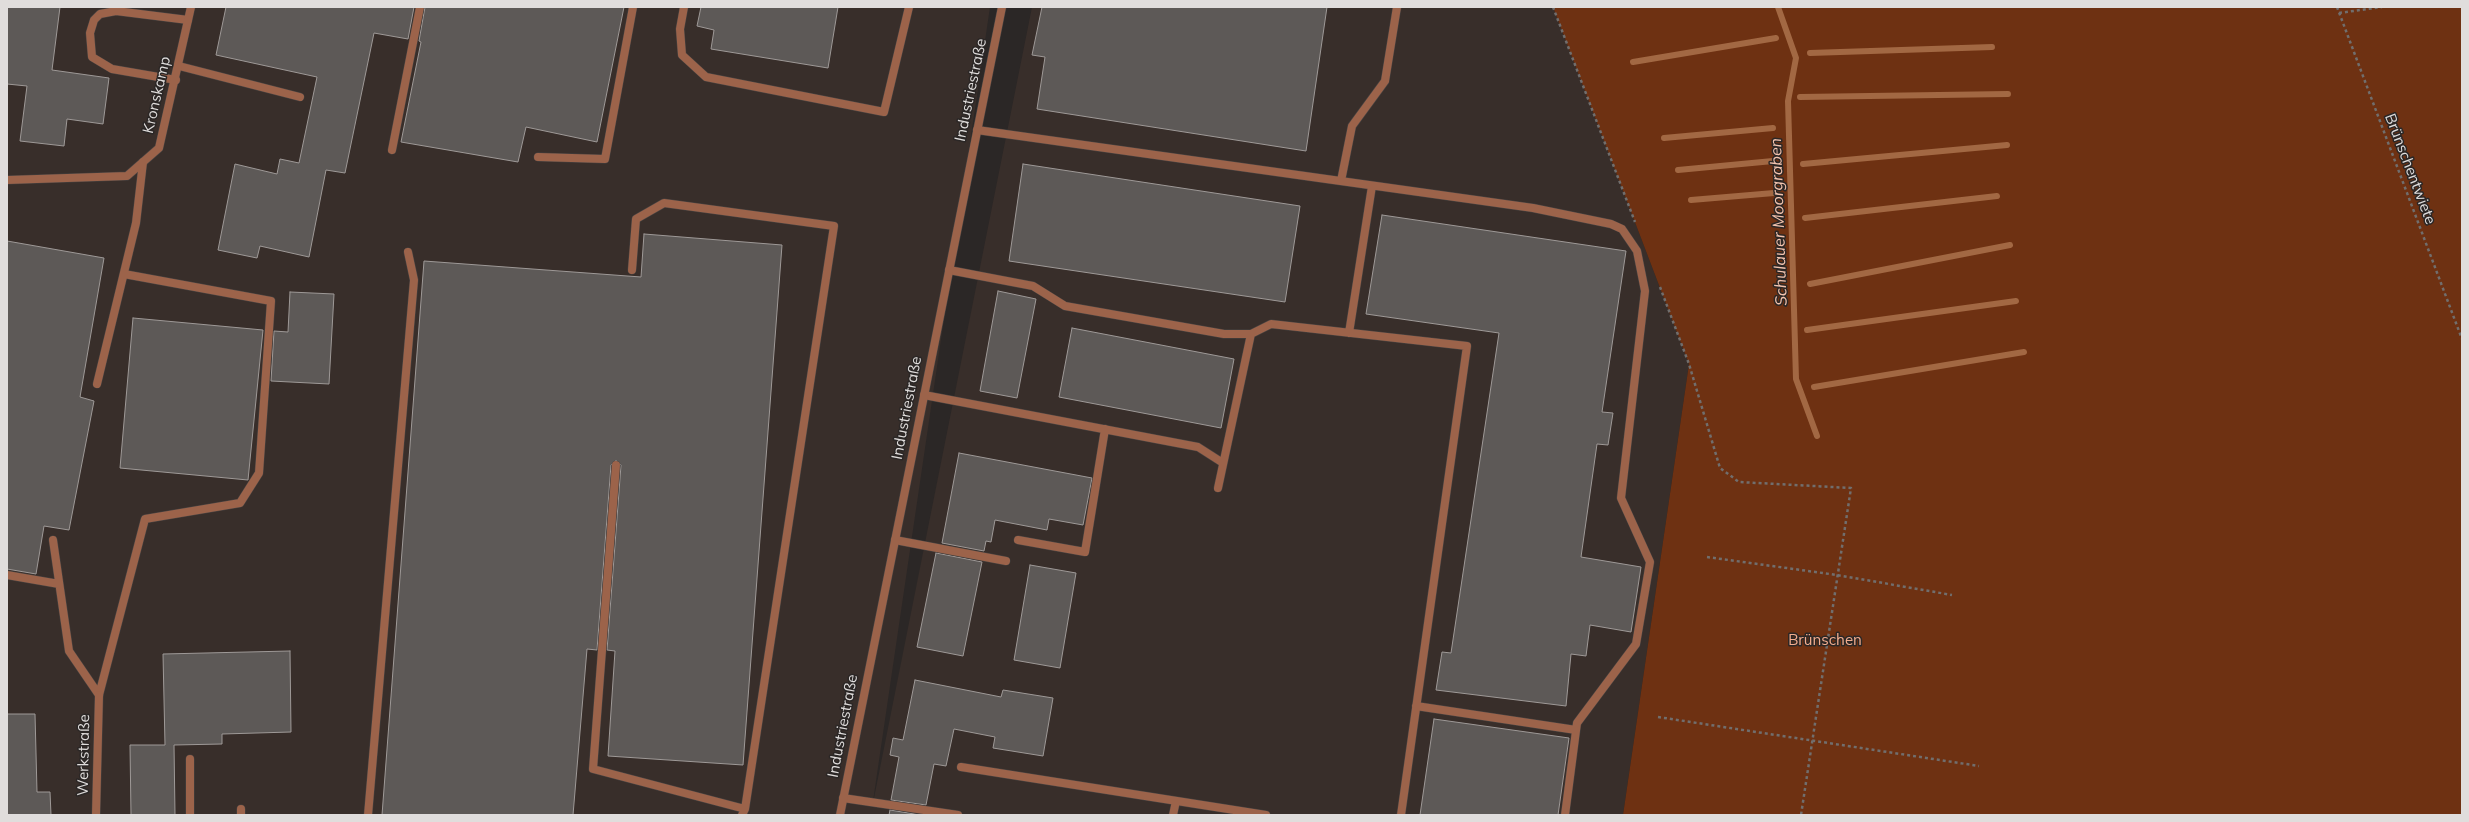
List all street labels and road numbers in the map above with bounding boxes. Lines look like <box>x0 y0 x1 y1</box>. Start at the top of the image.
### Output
street label: Industriestraße <box>951 37 991 143</box>
street label: Kronskamp <box>139 55 175 135</box>
street label: Brünschentwiete <box>2381 111 2439 227</box>
street label: Industriestraße <box>888 355 926 461</box>
street label: Industriestraße <box>824 673 862 779</box>
street label: Werkstraße <box>74 714 94 796</box>

